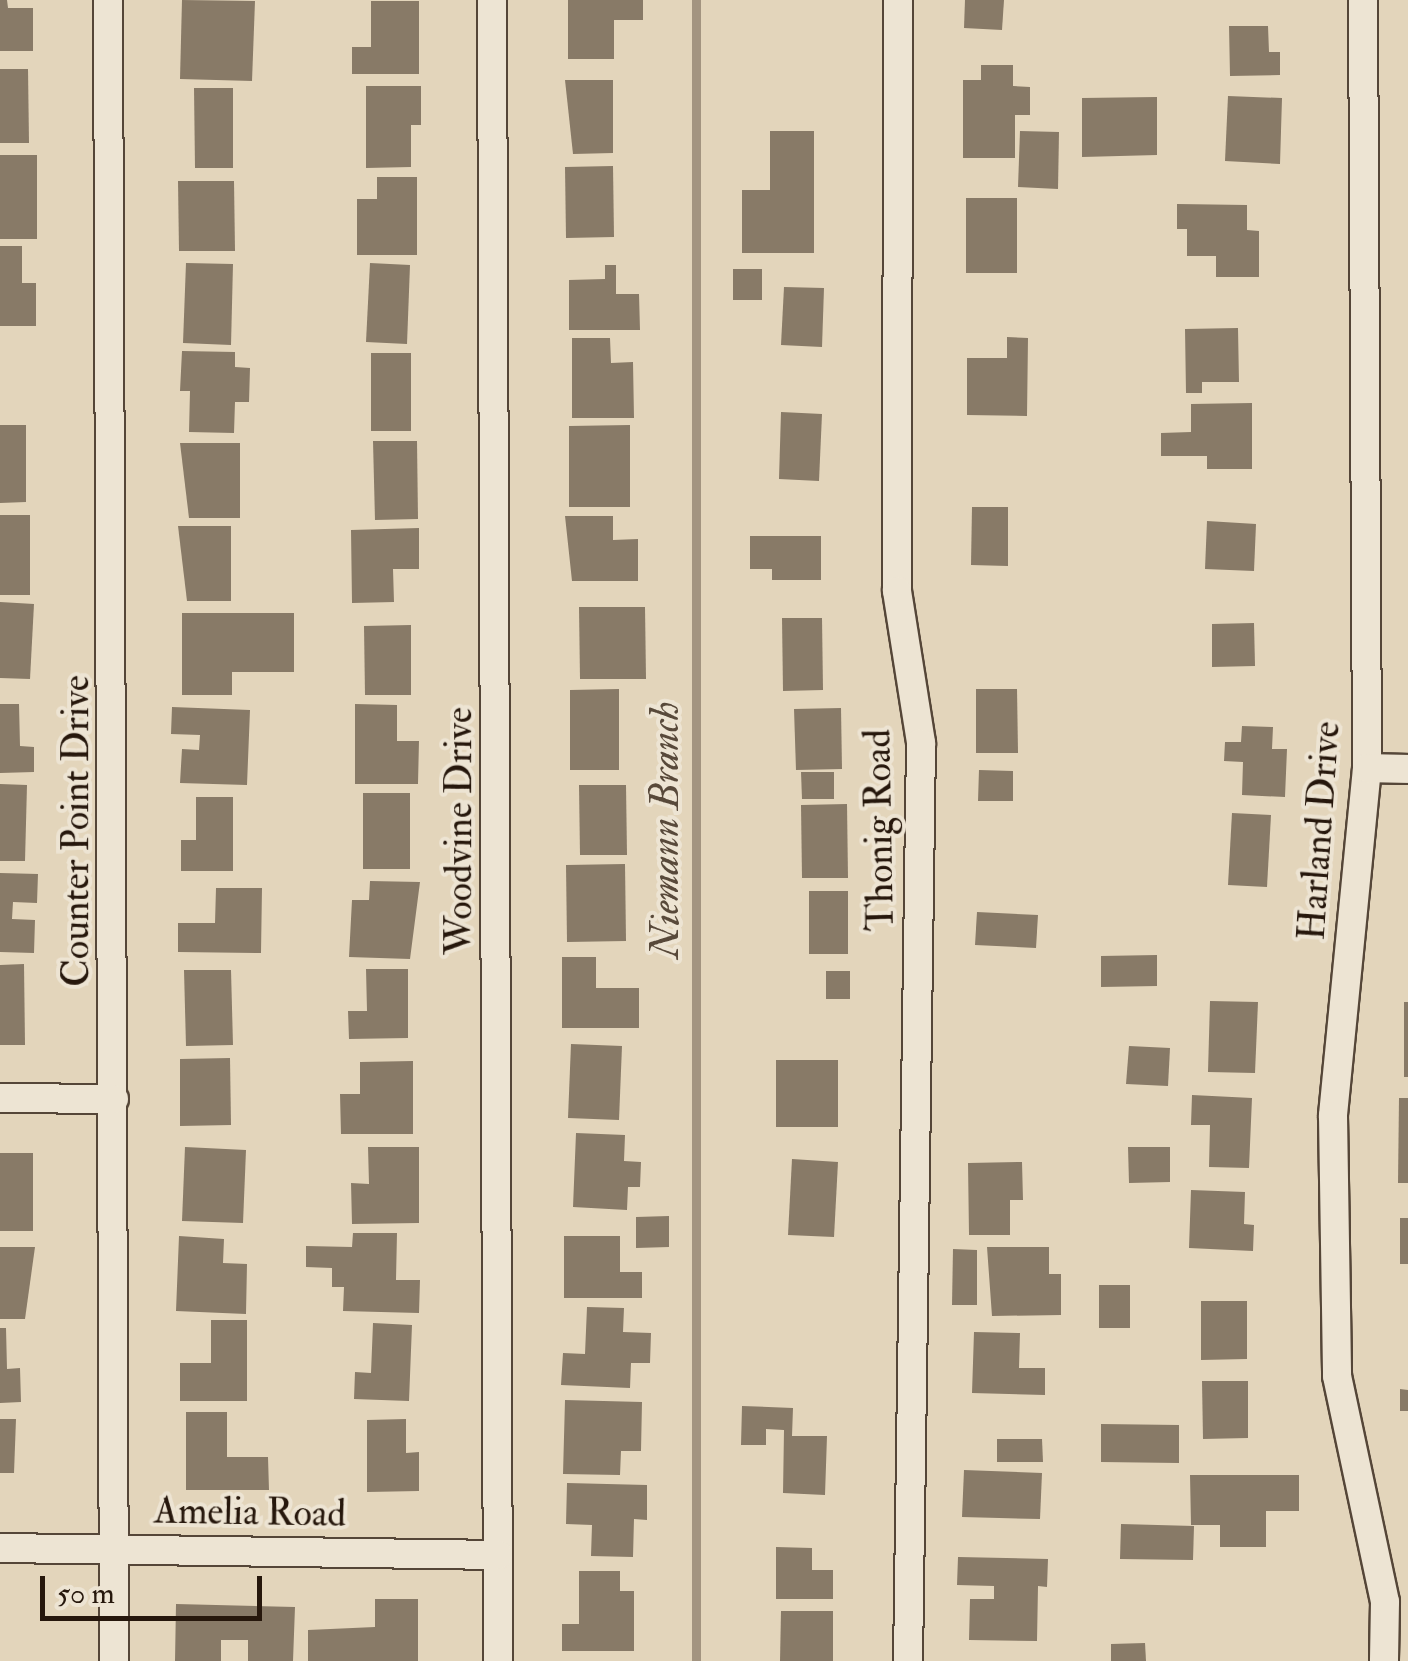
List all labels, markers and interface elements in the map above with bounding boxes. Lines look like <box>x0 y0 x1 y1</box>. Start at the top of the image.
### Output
street label: Counter Point Drive <box>54 675 100 987</box>
water label: Niemann Branch <box>642 702 690 958</box>
street label: Woodvine Drive <box>437 707 483 955</box>
street label: Harland Drive <box>1290 720 1350 942</box>
street label: Thonig Road <box>855 728 905 932</box>
street label: Amelia Road <box>153 1489 347 1537</box>
scale bar <box>45 1556 268 1618</box>
text: 50 m <box>57 1575 115 1612</box>

